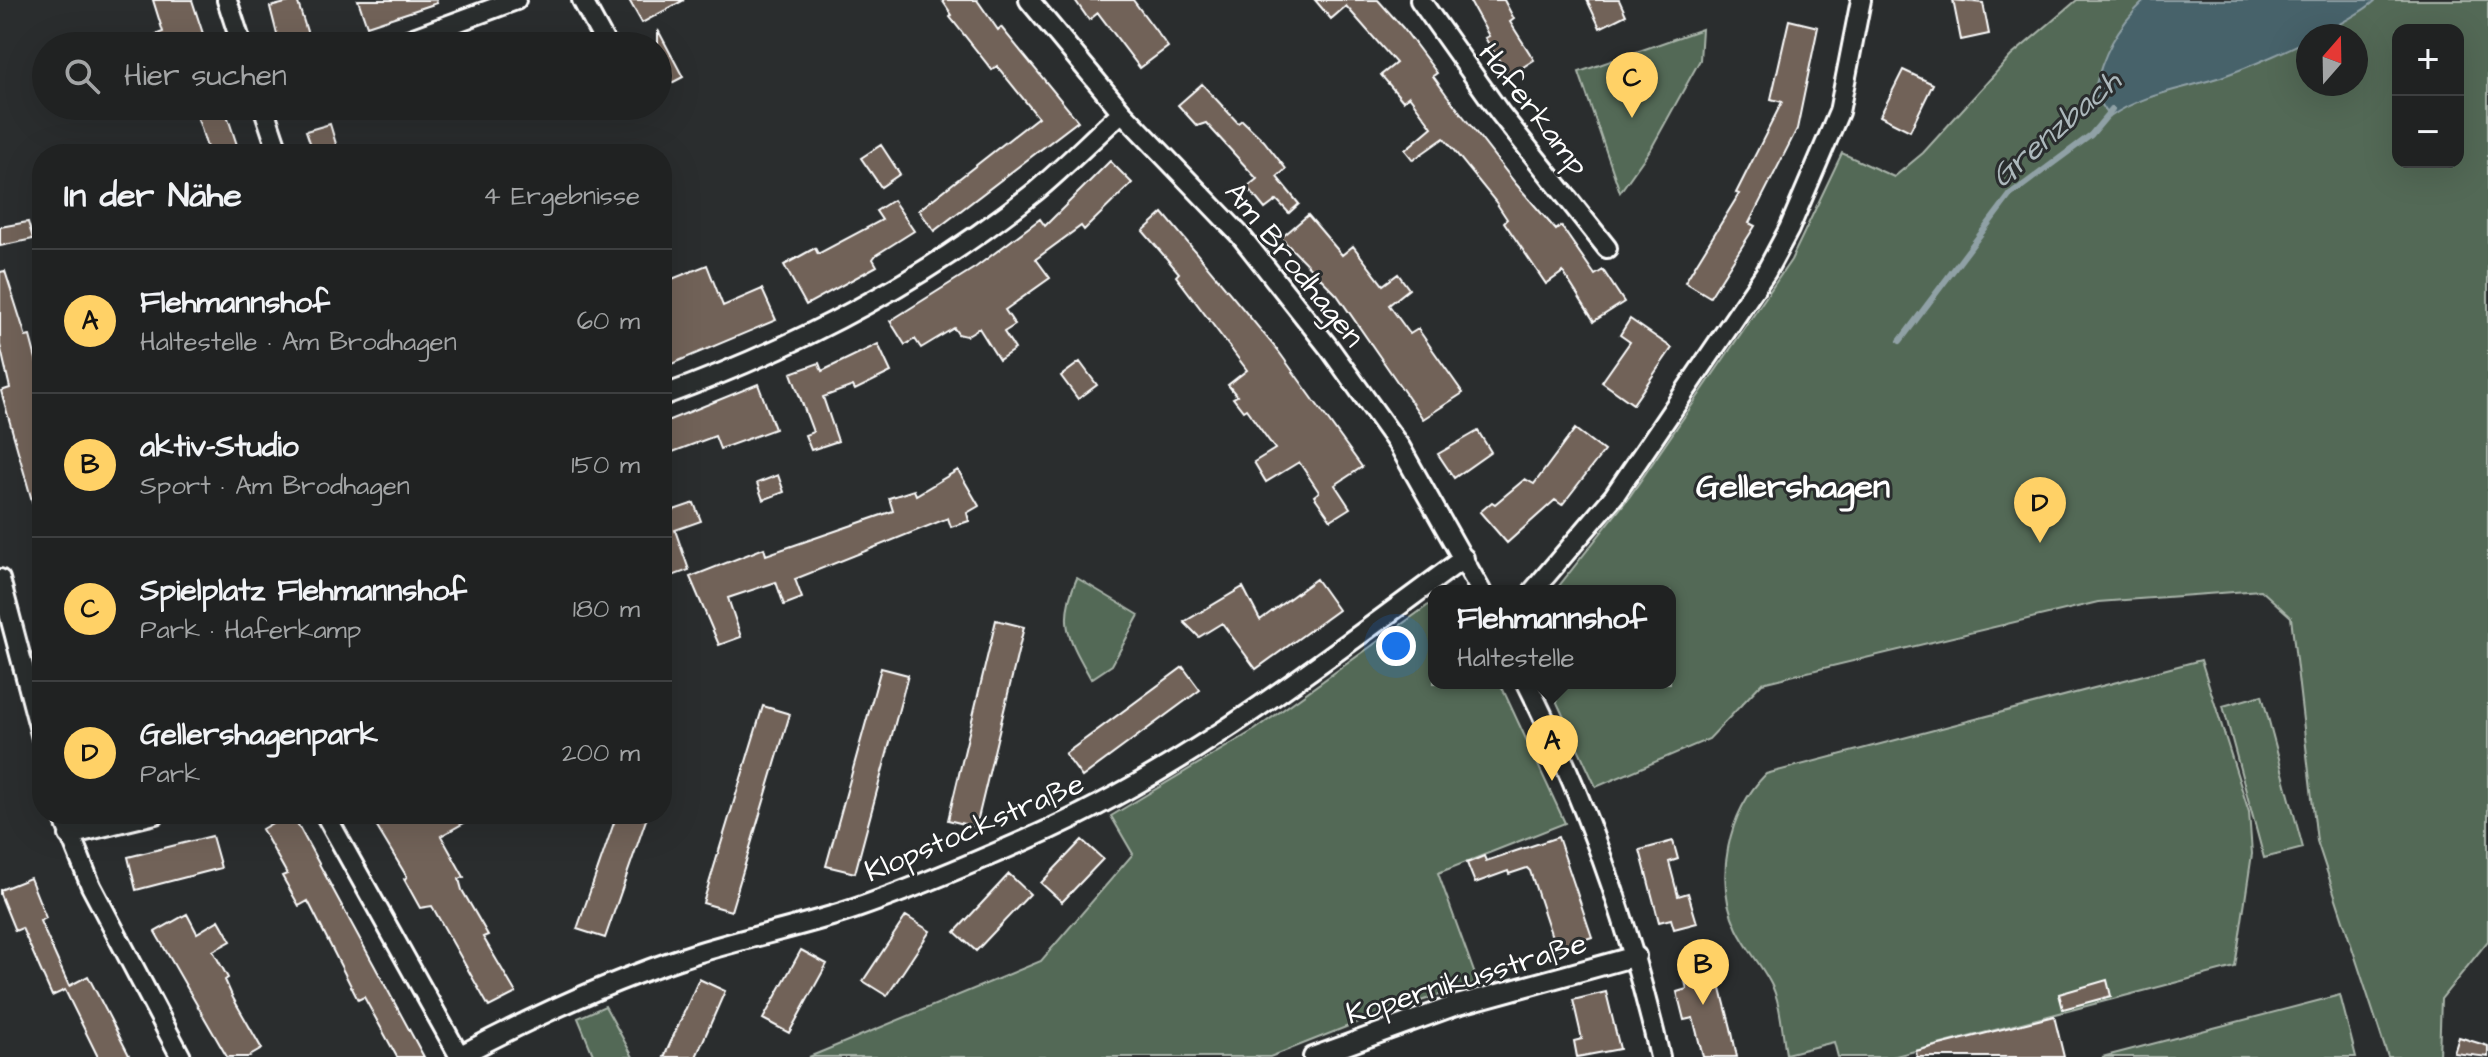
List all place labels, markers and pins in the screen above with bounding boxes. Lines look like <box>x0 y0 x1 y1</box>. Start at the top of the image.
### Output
pin: C <box>1606 52 1658 118</box>
pin: D <box>2014 477 2066 543</box>
pin: A <box>1526 715 1578 781</box>
pin: B <box>1677 939 1729 1005</box>

